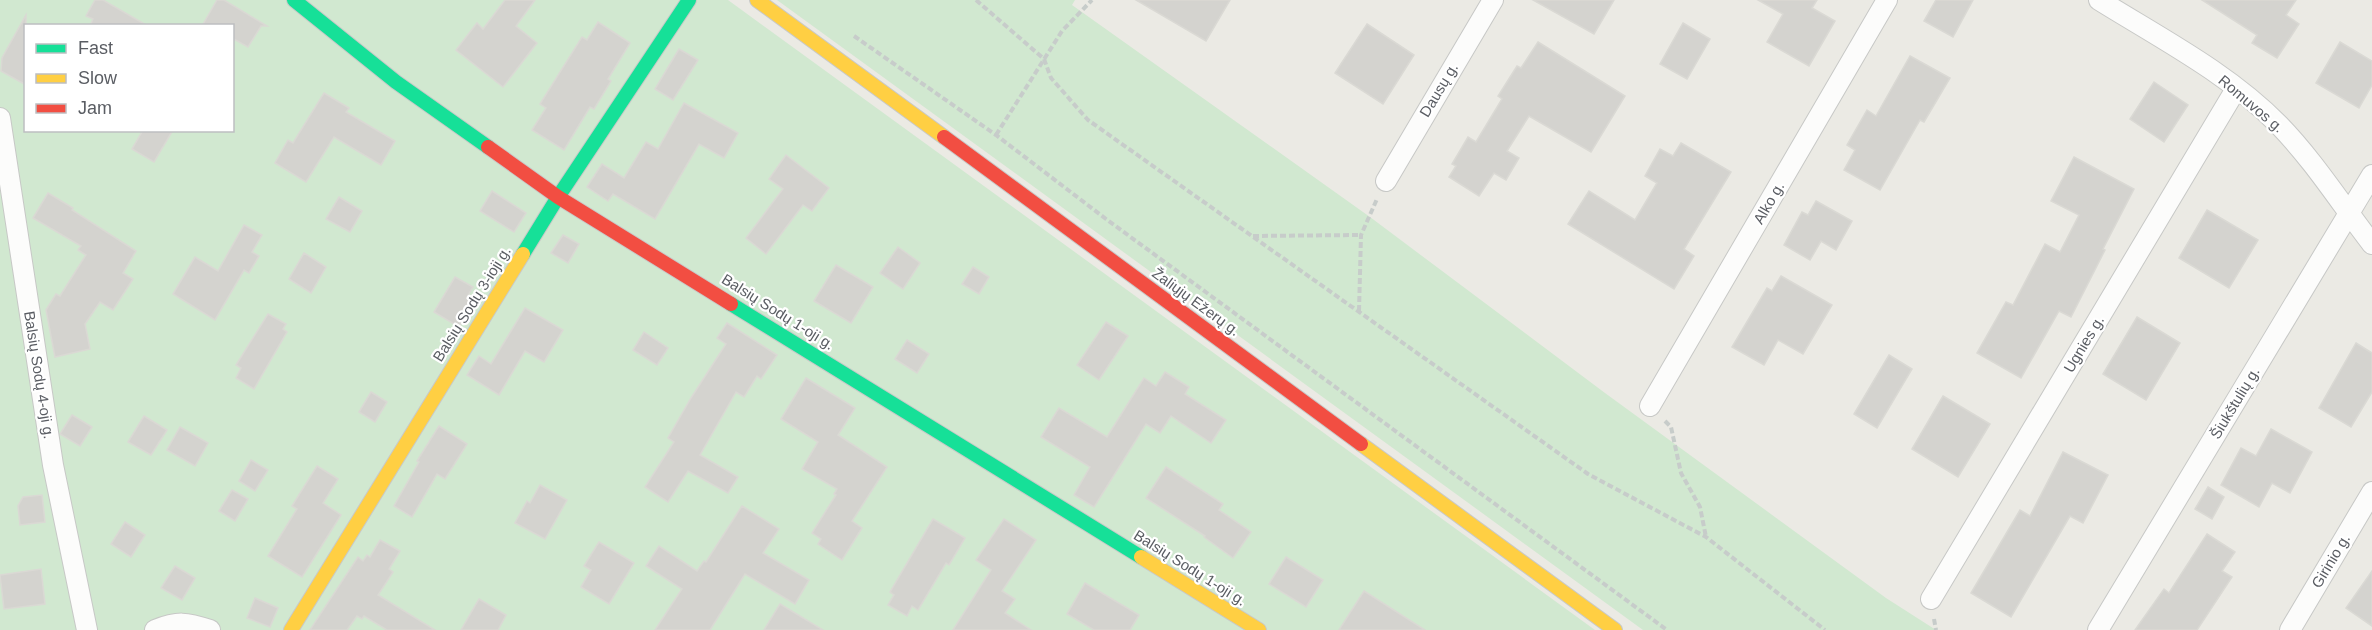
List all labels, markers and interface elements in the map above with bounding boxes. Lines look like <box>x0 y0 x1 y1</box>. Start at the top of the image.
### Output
legend <box>24 24 234 132</box>
text: Fast <box>78 38 113 58</box>
street label: Dausų g. <box>1416 60 1461 120</box>
text: Slow <box>78 68 118 88</box>
street label: Romuvos g. <box>2215 71 2287 136</box>
text: Jam <box>78 98 112 118</box>
street label: Alko g. <box>1750 179 1787 227</box>
street label: Balsių Sodų 3-ioji g. <box>429 243 514 364</box>
street label: Žaliųjų Ežerų g. <box>1149 264 1243 339</box>
street label: Balsių Sodų 1-oji g. <box>719 270 838 353</box>
street label: Balsių Sodų 4-oji g. <box>21 310 58 440</box>
street label: Ugnies g. <box>2060 312 2107 375</box>
street label: Šiukštulių g. <box>2206 364 2263 442</box>
street label: Balsių Sodų 1-oji g. <box>1131 526 1250 609</box>
street label: Girinio g. <box>2308 531 2353 591</box>

